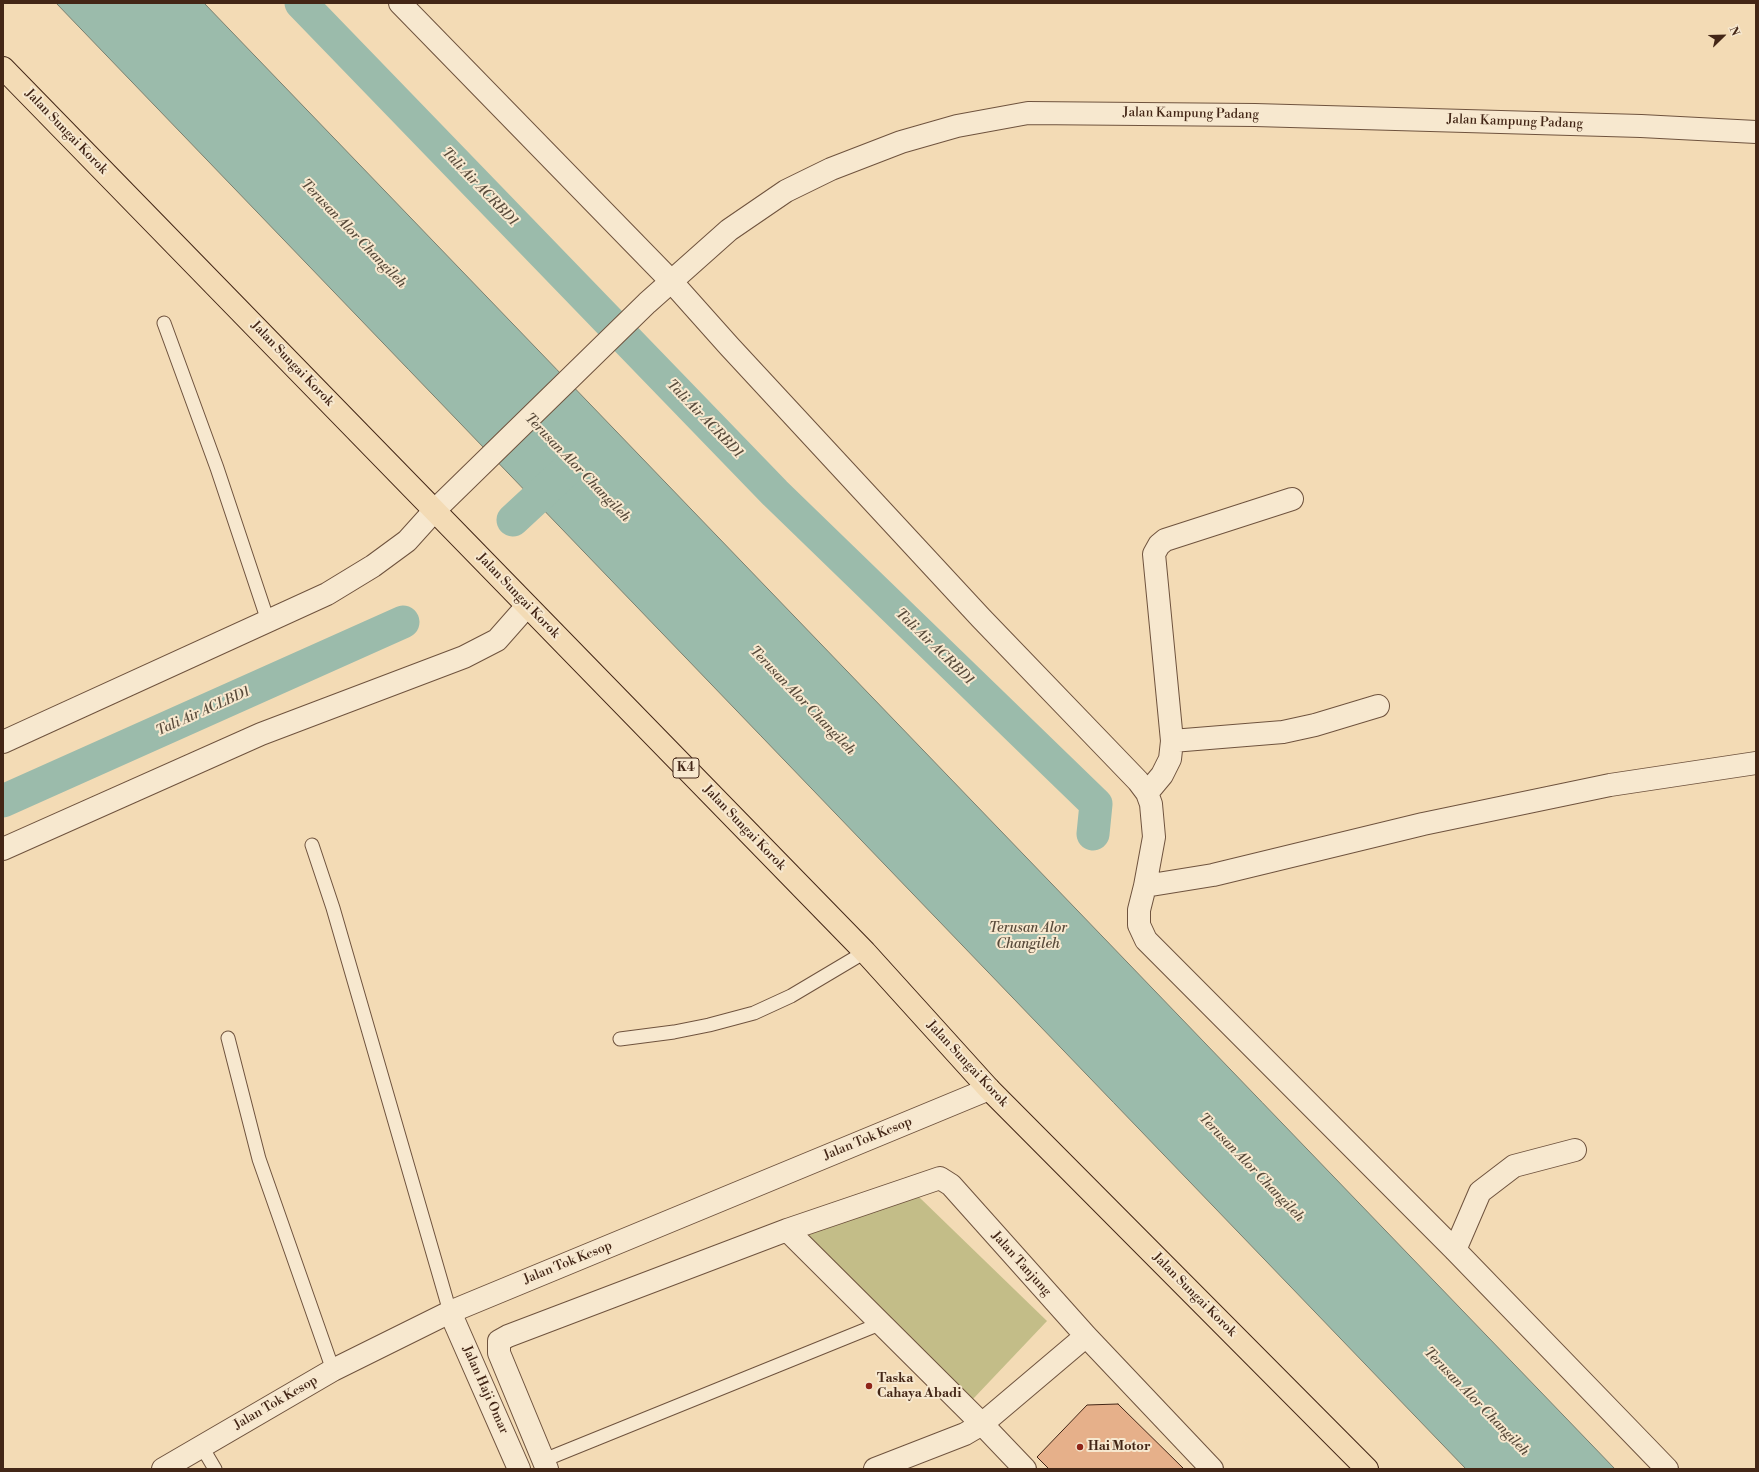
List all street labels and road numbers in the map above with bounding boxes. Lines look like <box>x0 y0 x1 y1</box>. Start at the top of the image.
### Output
street label: Jalan Sungai Korok <box>21 86 111 178</box>
street label: Jalan Kampung Padang <box>1123 105 1259 123</box>
street label: Jalan Kampung Padang <box>1447 112 1583 132</box>
street label: Jalan Sungai Korok <box>247 318 337 410</box>
street label: Jalan Sungai Korok <box>473 550 563 642</box>
road number: K4 <box>673 758 699 778</box>
street label: Jalan Sungai Korok <box>699 782 789 874</box>
street label: Jalan Sungai Korok <box>923 1018 1011 1110</box>
street label: Jalan Tok Kesop <box>821 1114 915 1164</box>
street label: Jalan Tanjung <box>988 1228 1054 1300</box>
street label: Jalan Tok Kesop <box>521 1238 615 1288</box>
street label: Jalan Sungai Korok <box>1149 1250 1239 1340</box>
street label: Jalan Haji Omar <box>459 1344 511 1436</box>
street label: Jalan Tok Kesop <box>231 1373 321 1433</box>

